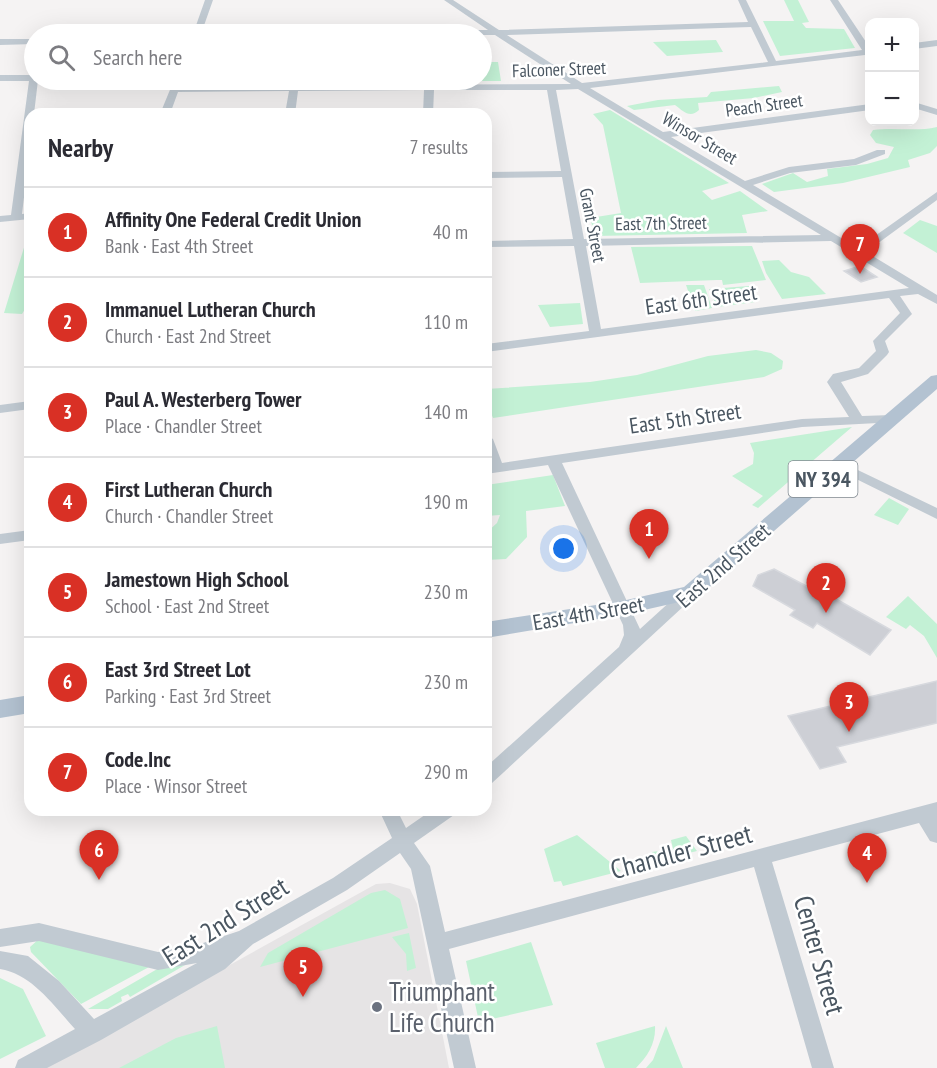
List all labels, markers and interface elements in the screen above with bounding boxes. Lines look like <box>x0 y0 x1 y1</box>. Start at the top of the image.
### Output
map controls <box>865 18 919 126</box>
button: + <box>865 18 919 72</box>
search box <box>24 24 492 90</box>
icon: search <box>45 41 78 74</box>
text: Search here <box>93 43 182 71</box>
street label: Falconer Street <box>512 56 606 82</box>
button: − <box>865 72 919 126</box>
street label: Peach Street <box>724 88 804 122</box>
street label: Winsor Street <box>658 107 742 169</box>
text: Nearby <box>48 131 113 164</box>
text: 7 results <box>410 134 468 160</box>
street label: Grant Street <box>575 186 611 264</box>
text: Affinity One Federal Credit Union <box>105 205 361 233</box>
street label: East 7th Street <box>615 211 707 235</box>
text: 1 <box>63 219 72 245</box>
text: 40 m <box>433 219 468 245</box>
pin: 7 <box>840 224 880 274</box>
text: Bank · East 4th Street <box>105 233 253 259</box>
street label: East 6th Street <box>643 277 759 321</box>
text: Immanuel Lutheran Church <box>105 295 316 323</box>
text: 2 <box>63 309 72 335</box>
text: 110 m <box>424 309 468 335</box>
text: Church · East 2nd Street <box>105 323 271 349</box>
text: Paul A. Westerberg Tower <box>105 385 302 413</box>
street label: East 5th Street <box>627 396 743 440</box>
text: 3 <box>63 399 72 425</box>
text: 140 m <box>424 399 468 425</box>
text: Place · Chandler Street <box>105 413 262 439</box>
road number: NY 394 <box>788 461 858 497</box>
text: First Lutheran Church <box>105 475 273 503</box>
text: 4 <box>63 489 72 515</box>
text: 190 m <box>424 489 468 515</box>
text: Church · Chandler Street <box>105 503 273 529</box>
pin: 1 <box>630 510 668 559</box>
street label: East 2nd Street <box>670 516 776 614</box>
your location <box>549 534 578 563</box>
pin: 2 <box>806 564 846 613</box>
text: Jamestown High School <box>105 565 289 593</box>
text: 5 <box>63 579 72 605</box>
text: 230 m <box>424 579 468 605</box>
street label: East 4th Street <box>530 589 646 637</box>
text: School · East 2nd Street <box>105 593 269 619</box>
text: East 3rd Street Lot <box>105 655 251 683</box>
text: 6 <box>63 669 72 695</box>
text: 230 m <box>424 669 468 695</box>
pin: 3 <box>830 682 868 732</box>
text: Parking · East 3rd Street <box>105 683 271 709</box>
text: Code.Inc <box>105 745 171 773</box>
text: 7 <box>63 759 72 785</box>
text: 290 m <box>424 759 468 785</box>
text: Place · Winsor Street <box>105 773 247 799</box>
street label: Chandler Street <box>607 816 756 886</box>
pin: 6 <box>80 830 118 880</box>
pin: 4 <box>848 834 886 883</box>
street label: East 2nd Street <box>156 869 295 973</box>
street label: Center Street <box>787 892 853 1019</box>
pin: 5 <box>284 948 322 997</box>
place label: Triumphant Life Church <box>389 974 496 1039</box>
marker: Triumphant Life Church <box>370 1000 384 1014</box>

